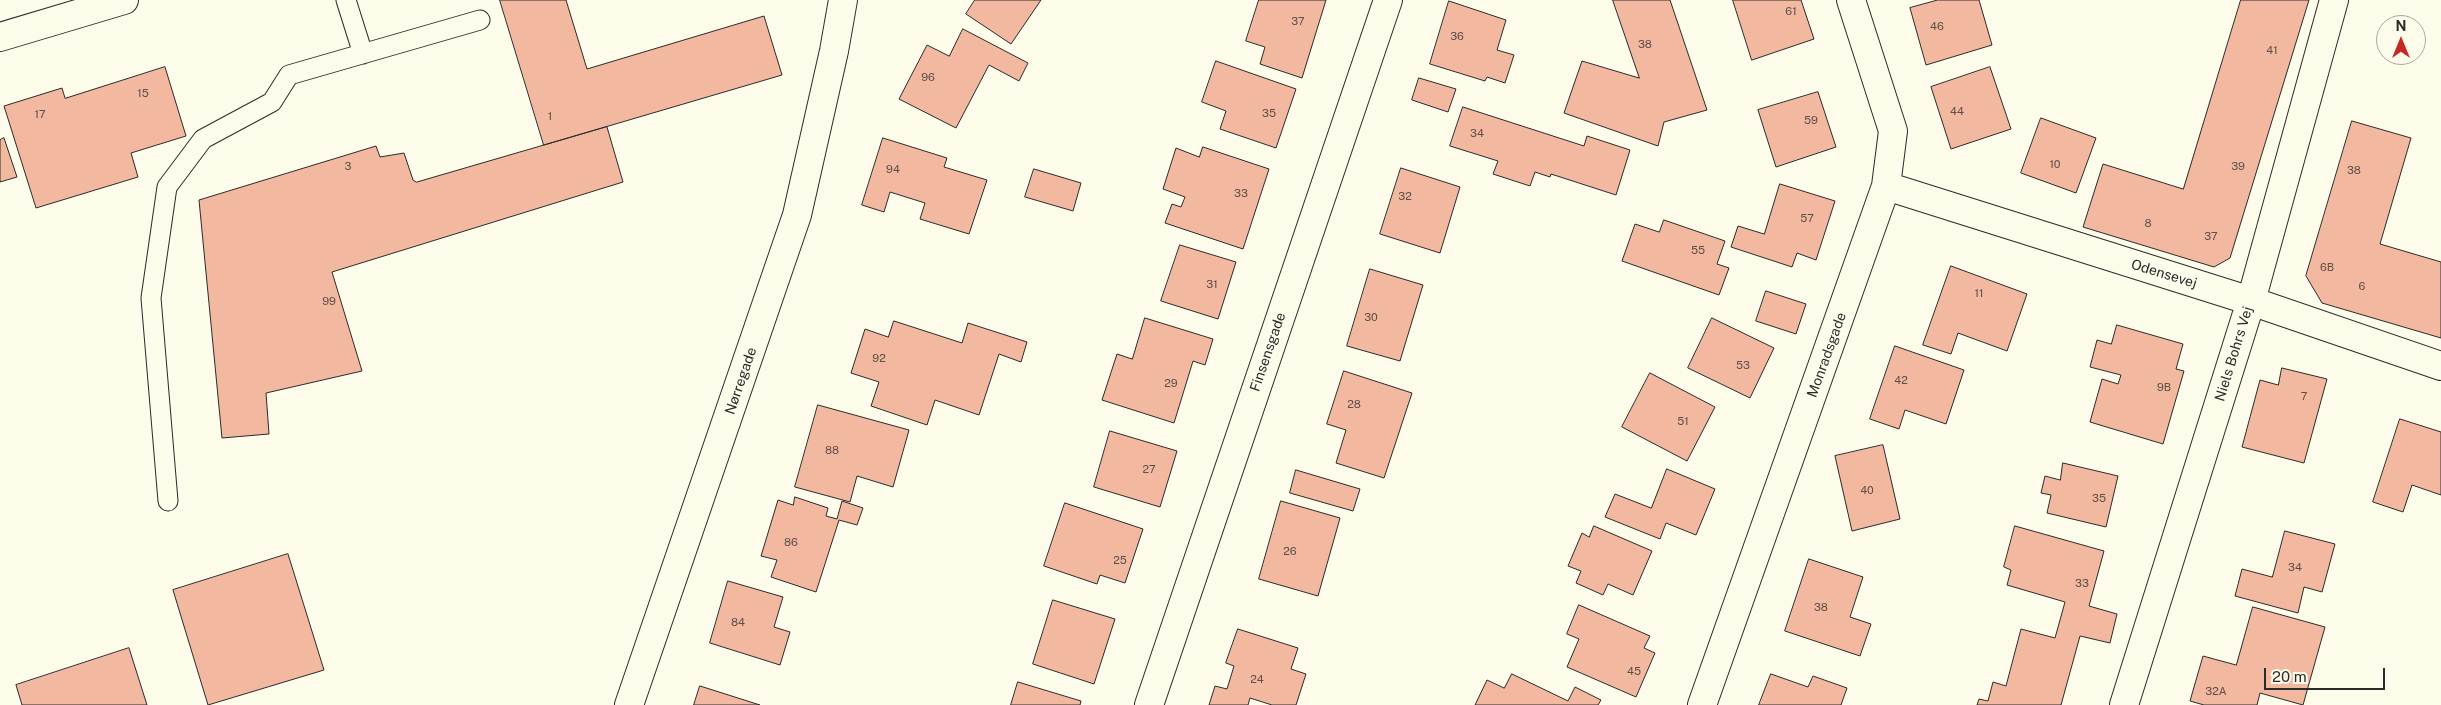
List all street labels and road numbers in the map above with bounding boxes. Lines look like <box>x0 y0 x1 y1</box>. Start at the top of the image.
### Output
street label: Odensevej <box>2129 256 2199 292</box>
street label: Niels Bohrs Vej <box>2212 305 2256 403</box>
street label: Finsensgade <box>1247 310 1289 394</box>
street label: Monradsgade <box>1804 310 1850 400</box>
street label: Nørregade <box>722 345 760 417</box>

